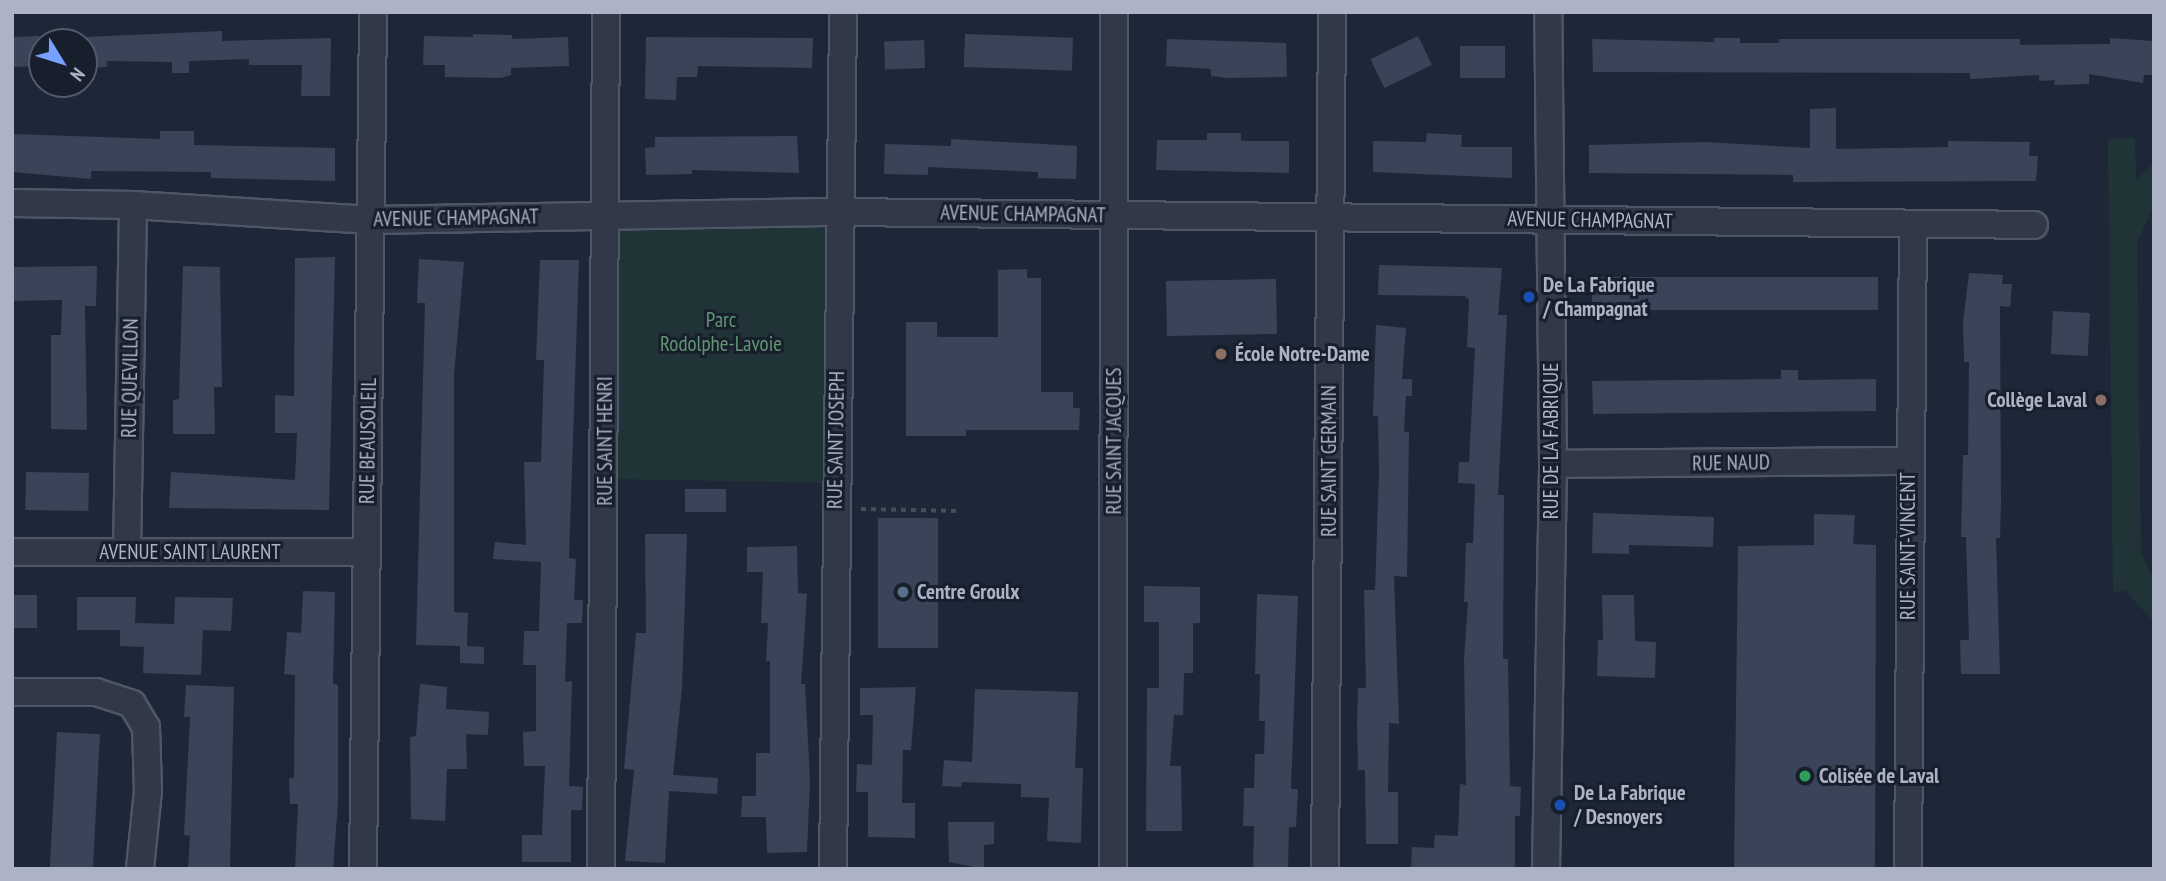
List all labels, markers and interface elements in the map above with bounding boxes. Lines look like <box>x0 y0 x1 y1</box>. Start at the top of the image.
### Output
north arrow <box>28 28 98 98</box>
text: N <box>65 63 91 86</box>
street label: AVENUE CHAMPAGNAT <box>940 200 1106 228</box>
street label: AVENUE CHAMPAGNAT <box>373 204 539 232</box>
street label: AVENUE CHAMPAGNAT <box>1507 206 1673 234</box>
place label: De La Fabrique / Champagnat <box>1543 272 1655 322</box>
marker: De La Fabrique / Champagnat <box>1521 289 1537 305</box>
park label: Parc Rodolphe-Lavoie <box>660 307 782 357</box>
street label: RUE QUEVILLON <box>116 318 144 438</box>
place label: École Notre-Dame <box>1235 341 1370 367</box>
marker: École Notre-Dame <box>1213 346 1229 362</box>
street label: RUE DE LA FABRIQUE <box>1538 362 1564 520</box>
street label: RUE SAINT JACQUES <box>1101 367 1127 515</box>
street label: RUE SAINT JOSEPH <box>822 370 850 510</box>
street label: RUE SAINT HENRI <box>592 376 618 506</box>
street label: RUE BEAUSOLEIL <box>354 378 382 504</box>
street label: RUE SAINT GERMAIN <box>1316 385 1342 537</box>
place label: Collège Laval <box>1987 387 2087 413</box>
marker: Collège Laval <box>2093 392 2109 408</box>
street label: RUE NAUD <box>1692 450 1770 476</box>
street label: RUE SAINT-VINCENT <box>1895 472 1921 620</box>
street label: AVENUE SAINT LAURENT <box>99 539 281 565</box>
place label: Centre Groulx <box>917 579 1020 605</box>
marker: Centre Groulx <box>895 584 911 600</box>
place label: Colisée de Laval <box>1819 763 1939 789</box>
marker: Colisée de Laval <box>1797 768 1813 784</box>
place label: De La Fabrique / Desnoyers <box>1574 780 1686 830</box>
marker: De La Fabrique / Desnoyers <box>1552 797 1568 813</box>

